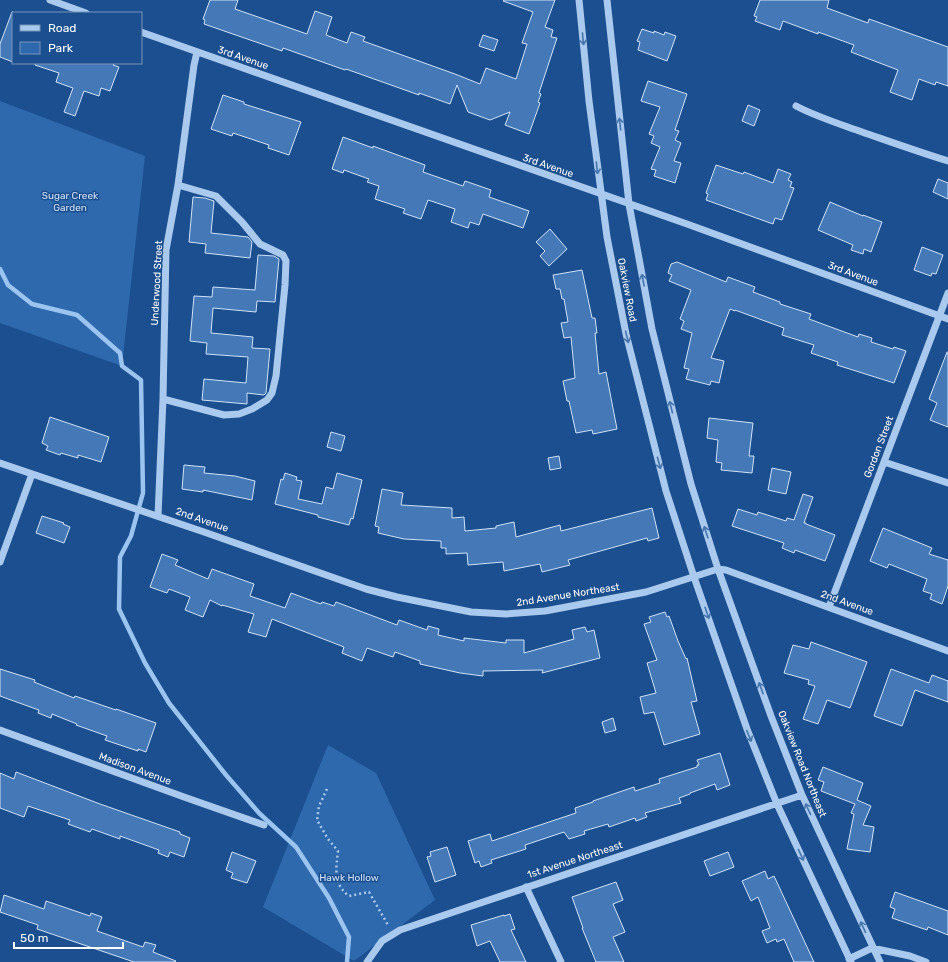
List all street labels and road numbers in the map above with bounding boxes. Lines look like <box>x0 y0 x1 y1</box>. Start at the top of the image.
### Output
street label: 3rd Avenue <box>216 44 270 72</box>
street label: 3rd Avenue <box>521 152 575 180</box>
street label: Underwood Street <box>149 240 165 326</box>
street label: Oakview Road <box>615 257 639 323</box>
street label: 3rd Avenue <box>826 259 880 289</box>
street label: Gordon Street <box>862 414 896 480</box>
street label: 2nd Avenue <box>174 505 230 535</box>
street label: 2nd Avenue Northeast <box>516 581 620 609</box>
street label: 2nd Avenue <box>819 588 875 618</box>
street label: Oakview Road Northeast <box>775 709 829 819</box>
street label: Madison Avenue <box>97 750 173 788</box>
street label: 1st Avenue Northeast <box>526 839 624 881</box>

